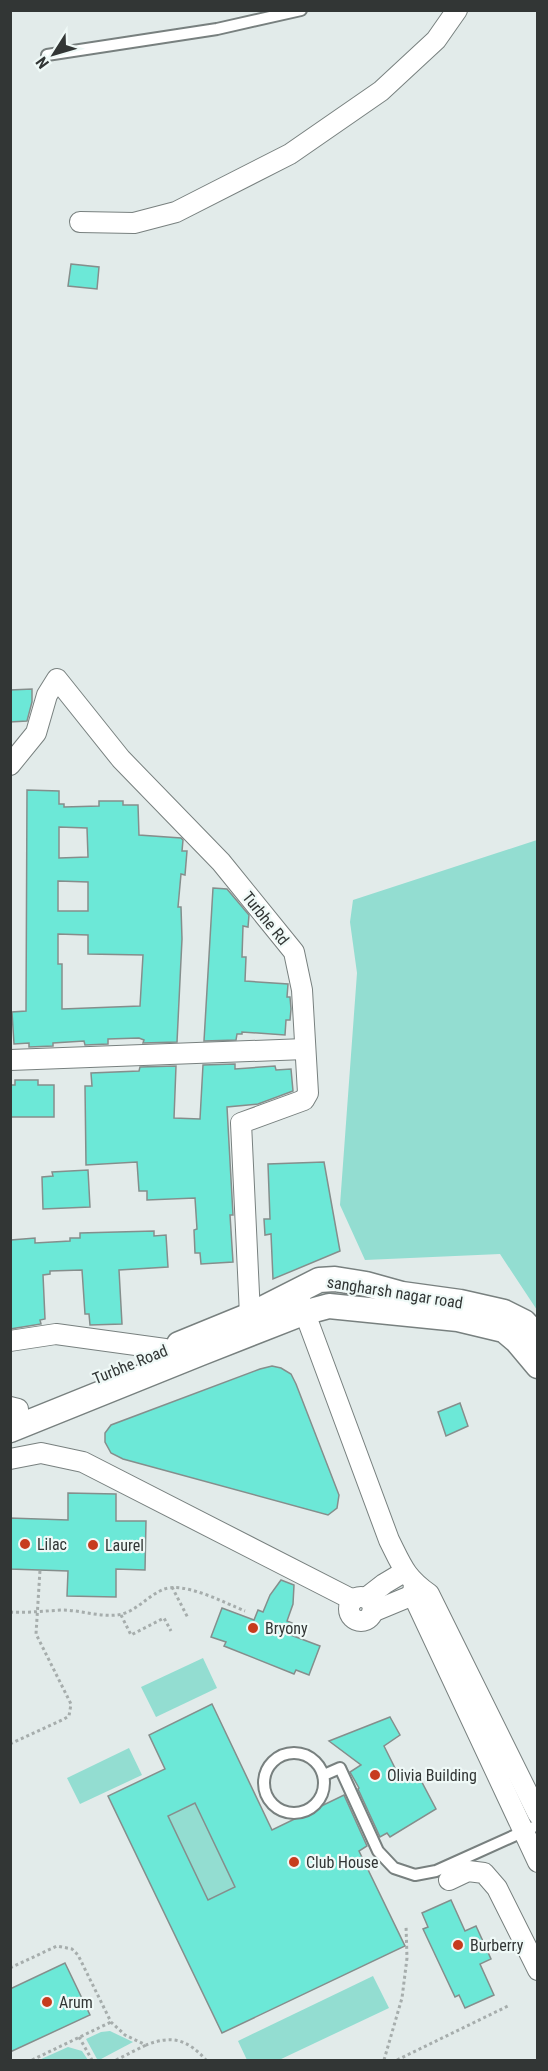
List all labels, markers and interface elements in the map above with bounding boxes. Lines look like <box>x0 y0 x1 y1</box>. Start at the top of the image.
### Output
north arrow <box>24 24 84 84</box>
text: N <box>32 53 53 72</box>
street label: Turbhe Rd <box>238 888 293 949</box>
street label: sangharsh nagar road <box>326 1272 464 1313</box>
street label: Turbhe Road <box>90 1341 170 1388</box>
place label: Lilac <box>37 1535 67 1554</box>
place label: Laurel <box>105 1536 144 1555</box>
marker: Lilac <box>18 1537 32 1551</box>
marker: Laurel <box>86 1538 100 1552</box>
place label: Bryony <box>265 1619 308 1638</box>
marker: Bryony <box>246 1621 260 1635</box>
place label: Olivia Building <box>387 1766 477 1785</box>
marker: Olivia Building <box>368 1768 382 1782</box>
place label: Club House <box>306 1853 379 1872</box>
marker: Club House <box>287 1855 301 1869</box>
place label: Burberry <box>470 1936 524 1955</box>
marker: Burberry <box>451 1938 465 1952</box>
place label: Arum <box>59 1993 93 2012</box>
marker: Arum <box>40 1995 54 2009</box>

